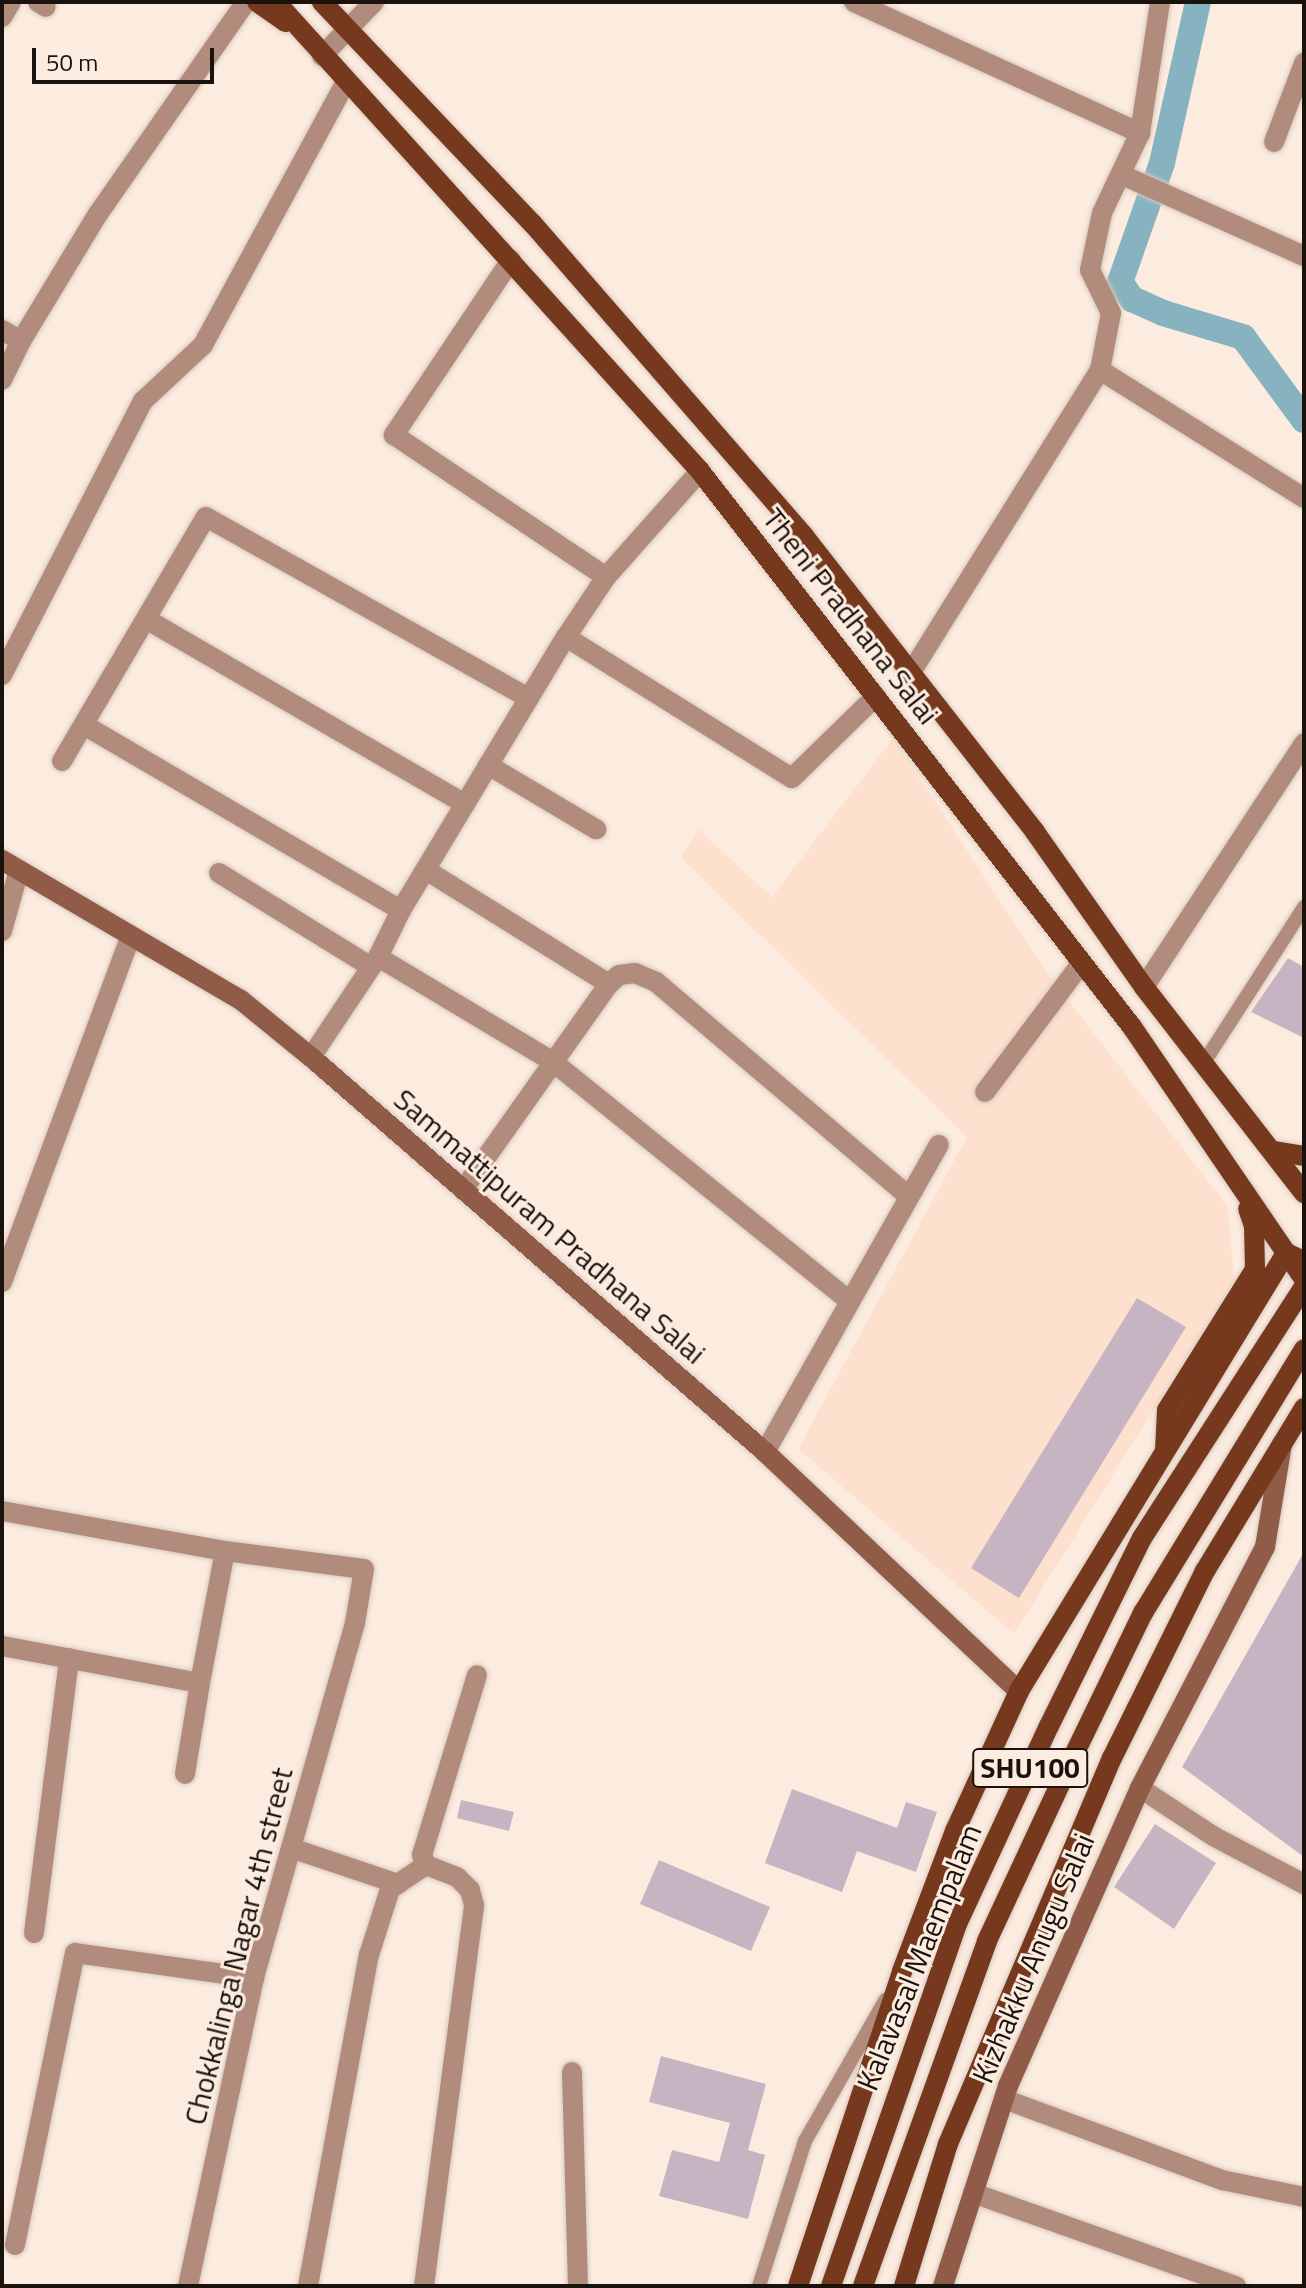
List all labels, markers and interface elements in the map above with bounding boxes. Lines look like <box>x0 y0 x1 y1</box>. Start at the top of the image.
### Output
scale bar <box>36 32 218 82</box>
text: 50 m <box>46 44 98 80</box>
street label: Theni Pradhana Salai <box>756 501 946 731</box>
street label: Sammattipuram Pradhana Salai <box>387 1081 713 1371</box>
road number: SHU100 <box>972 1744 1088 1792</box>
street label: Chokkalinga Nagar 4th street <box>176 1764 300 2128</box>
street label: Kalavasal Maempalam <box>849 1819 989 2095</box>
street label: Kizhakku Anugu Salai <box>964 1828 1102 2088</box>

